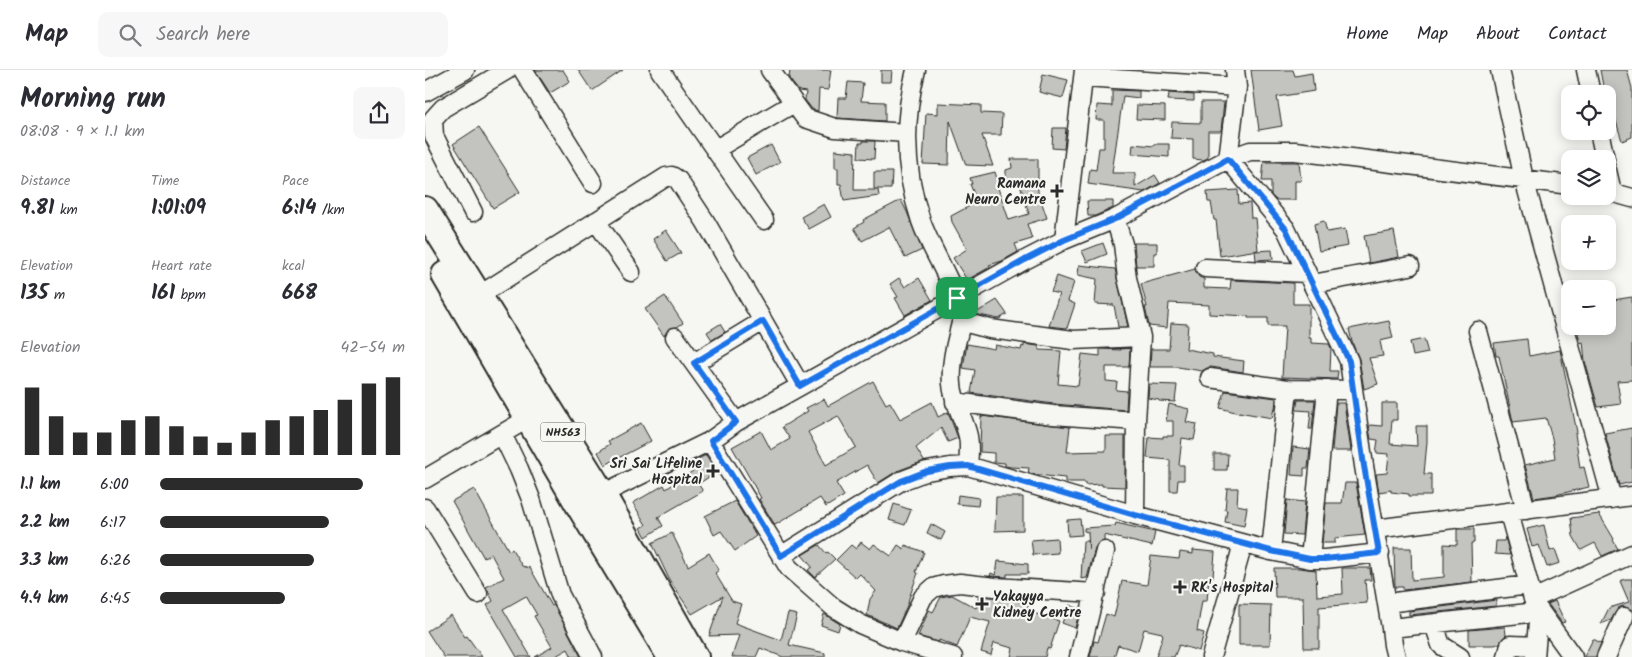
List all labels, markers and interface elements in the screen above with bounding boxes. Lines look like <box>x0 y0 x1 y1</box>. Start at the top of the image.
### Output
search box <box>98 12 448 57</box>
text: Map <box>25 15 68 54</box>
text: Search here <box>156 20 250 50</box>
text: Home <box>1346 20 1389 49</box>
text: Map <box>1417 20 1448 49</box>
text: About <box>1476 20 1520 49</box>
text: Contact <box>1548 20 1607 49</box>
icon: search <box>116 21 144 49</box>
text: Morning run <box>20 77 166 122</box>
map controls <box>1561 85 1616 335</box>
button: locate <box>1561 85 1616 140</box>
button: share <box>353 87 405 139</box>
text: 08:08 · 9 × 1.1 km <box>20 119 145 144</box>
button: layers <box>1561 150 1616 205</box>
text: Distance <box>20 170 70 192</box>
text: Time <box>151 170 179 192</box>
text: Pace <box>282 170 309 192</box>
place label: Ramana Neuro Centre <box>965 173 1046 211</box>
marker: Ramana Neuro Centre <box>1050 184 1064 198</box>
text: 9.81 <box>20 192 54 225</box>
text: 1:01:09 <box>151 192 206 225</box>
text: 6:14 <box>282 192 316 225</box>
text: km <box>54 199 78 221</box>
text: /km <box>316 199 345 221</box>
button: + <box>1561 215 1616 270</box>
text: Elevation <box>20 255 73 277</box>
text: Heart rate <box>151 255 212 277</box>
text: kcal <box>282 255 305 277</box>
text: 135 <box>20 277 48 310</box>
text: 161 <box>151 277 175 310</box>
text: 668 <box>282 277 317 310</box>
pin <box>936 277 978 319</box>
button: − <box>1561 280 1616 335</box>
text: m <box>48 284 65 306</box>
text: bpm <box>175 284 206 306</box>
icon: arrive <box>943 284 971 312</box>
text: Elevation <box>20 335 81 360</box>
text: 42–54 m <box>341 335 405 360</box>
road number: NH563 <box>541 422 585 442</box>
place label: Sri Sai Lifeline Hospital <box>610 453 702 491</box>
marker: Sri Sai Lifeline Hospital <box>706 464 720 478</box>
text: 1.1 km <box>20 472 61 497</box>
text: 6:00 <box>100 472 129 497</box>
text: 2.2 km <box>20 510 70 535</box>
text: 6:17 <box>100 510 125 535</box>
text: 3.3 km <box>20 548 68 573</box>
text: 6:26 <box>100 548 131 573</box>
place label: RK's Hospital <box>1191 577 1274 599</box>
marker: RK's Hospital <box>1173 580 1187 594</box>
text: 4.4 km <box>20 586 68 611</box>
text: 6:45 <box>100 586 130 611</box>
place label: Yakayya Kidney Centre <box>993 586 1081 624</box>
marker: Yakayya Kidney Centre <box>975 597 989 611</box>

